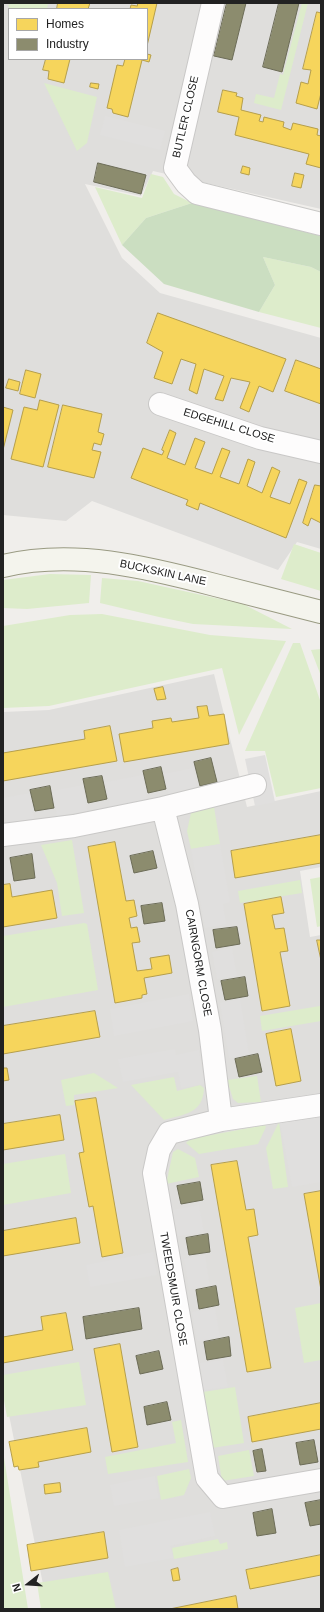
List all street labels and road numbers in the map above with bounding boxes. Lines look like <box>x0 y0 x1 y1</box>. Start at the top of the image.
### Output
street label: BUTLER CLOSE <box>170 75 202 159</box>
street label: EDGEHILL CLOSE <box>182 406 276 446</box>
street label: BUCKSKIN LANE <box>119 557 207 589</box>
street label: CAIRNGORM CLOSE <box>182 908 214 1018</box>
street label: TWEEDSMUIR CLOSE <box>156 1231 190 1347</box>

